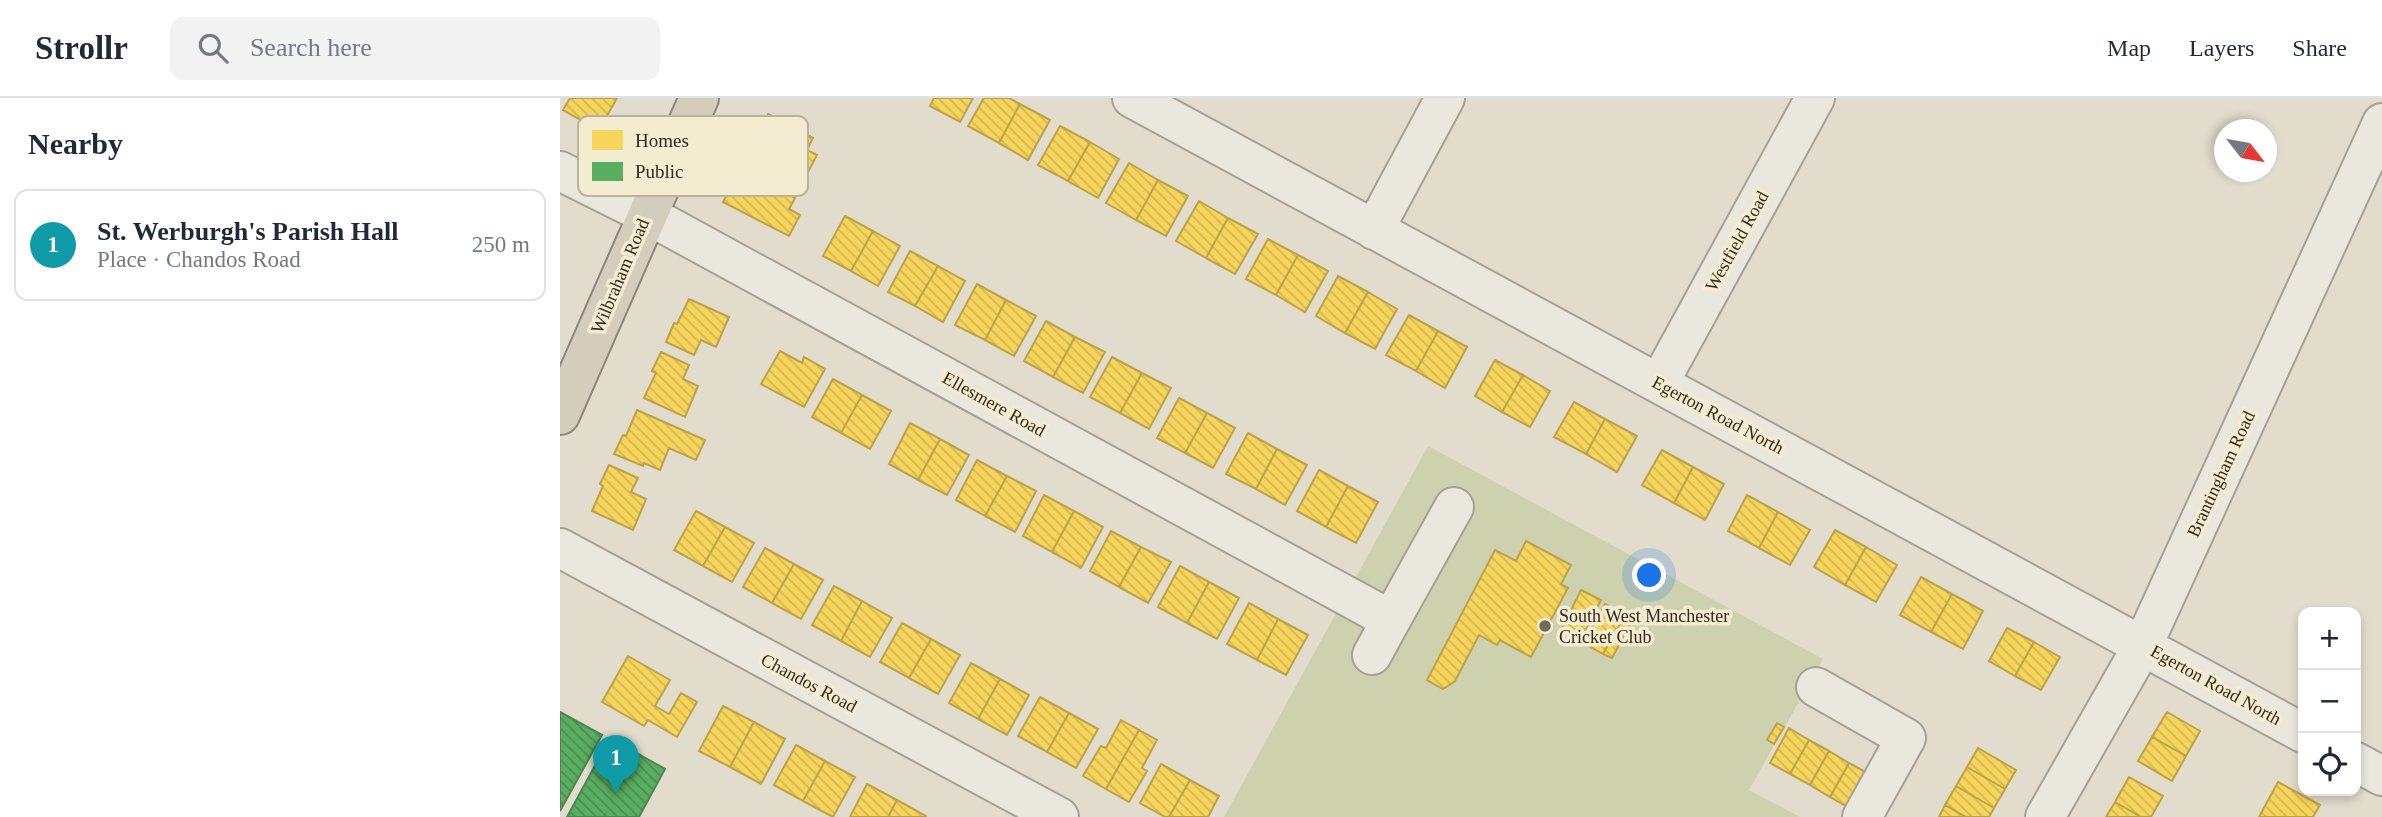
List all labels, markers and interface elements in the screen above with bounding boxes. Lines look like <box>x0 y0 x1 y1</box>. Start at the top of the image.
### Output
search box <box>170 17 660 80</box>
icon: search <box>194 29 232 67</box>
text: Strollr <box>35 30 128 66</box>
text: Search here <box>250 33 372 62</box>
text: Map <box>2107 35 2151 61</box>
text: Layers <box>2189 35 2254 61</box>
text: Share <box>2292 35 2347 61</box>
legend <box>578 116 808 196</box>
north arrow <box>2214 119 2277 182</box>
text: Nearby <box>28 127 123 160</box>
text: Homes <box>635 130 689 151</box>
text: Public <box>635 161 684 182</box>
street label: Westfield Road <box>1701 188 1773 294</box>
street label: Wilbraham Road <box>587 216 653 336</box>
text: St. Werburgh's Parish Hall <box>97 217 398 246</box>
text: 1 <box>47 232 59 257</box>
text: 250 m <box>472 232 530 257</box>
text: Place · Chandos Road <box>97 247 301 272</box>
street label: Ellesmere Road <box>939 368 1049 440</box>
street label: Egerton Road North <box>1649 372 1787 458</box>
street label: Brantingham Road <box>2183 408 2259 540</box>
your location <box>1632 558 1666 592</box>
place label: South West Manchester Cricket Club <box>1559 606 1729 647</box>
map controls <box>2298 607 2361 796</box>
button: + <box>2298 607 2361 670</box>
marker: South West Manchester Cricket Club <box>1537 618 1553 634</box>
street label: Egerton Road North <box>2147 641 2285 729</box>
street label: Chandos Road <box>758 649 860 717</box>
button: − <box>2298 670 2361 733</box>
button: locate <box>2298 733 2361 796</box>
pin: 1 <box>593 735 639 793</box>

